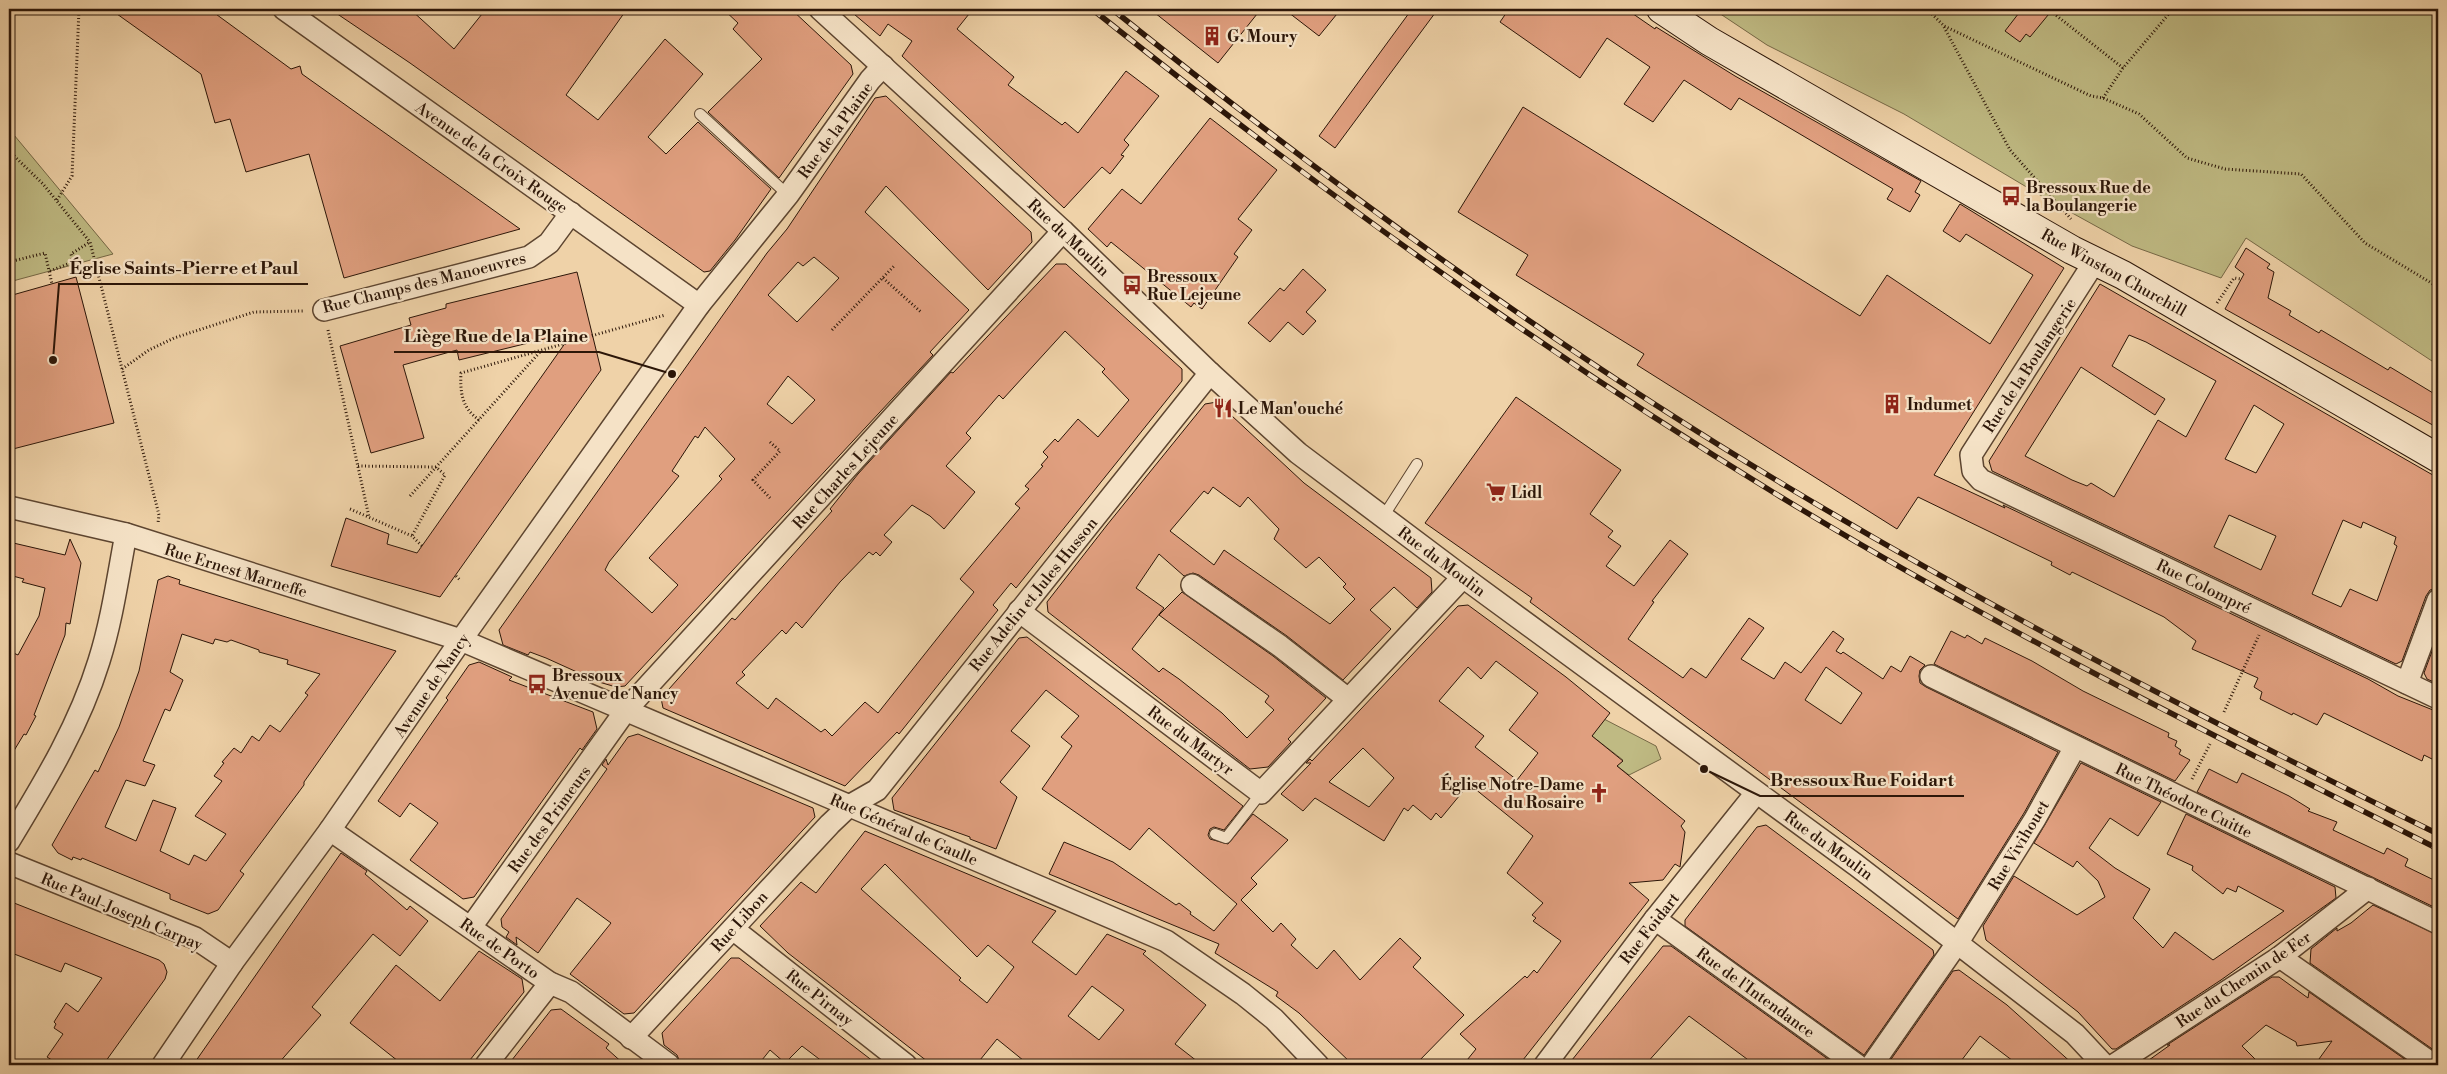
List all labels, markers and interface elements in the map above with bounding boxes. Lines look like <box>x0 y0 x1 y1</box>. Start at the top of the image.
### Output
building icon: G. Moury <box>1201 25 1223 47</box>
place label: G. Moury <box>1227 27 1298 47</box>
street label: Rue de la Plaine <box>794 78 878 183</box>
street label: Avenue de la Croix Rouge <box>411 97 571 218</box>
place label: Bressoux Rue de la Boulangerie <box>2026 178 2151 216</box>
bus stop icon: Bressoux Rue de la Boulangerie <box>2000 185 2022 207</box>
street label: Rue du Moulin <box>1023 195 1114 281</box>
street label: Rue Winston Churchill <box>2037 225 2190 321</box>
street label: Rue Champs des Manoeuvres <box>320 248 528 318</box>
callout: Église Saints-Pierre et Paul <box>59 251 308 284</box>
text: Église Saints-Pierre et Paul <box>70 257 299 280</box>
place label: Bressoux Rue Lejeune <box>1147 267 1242 305</box>
bus stop icon: Bressoux Rue Lejeune <box>1121 274 1143 296</box>
street label: Rue de la Boulangerie <box>1979 294 2081 437</box>
callout: Liège Rue de la Plaine <box>394 319 599 352</box>
text: Liège Rue de la Plaine <box>404 325 589 348</box>
building icon: Indumet <box>1881 393 1903 415</box>
place label: Indumet <box>1907 395 1972 415</box>
restaurant icon: Le Man'ouché <box>1212 397 1234 419</box>
place label: Le Man'ouché <box>1238 399 1344 419</box>
street label: Rue Charles Lejeune <box>789 410 903 534</box>
supermarket icon: Lidl <box>1485 481 1507 503</box>
place label: Lidl <box>1511 483 1543 503</box>
street label: Rue Adelin et Jules Husson <box>965 513 1103 676</box>
street label: Rue du Moulin <box>1394 522 1490 602</box>
street label: Rue Ernest Marneffe <box>162 540 310 602</box>
street label: Rue Colompré <box>2153 555 2254 619</box>
street label: Avenue de Nancy <box>389 629 474 742</box>
place label: Bressoux Avenue de Nancy <box>551 666 679 704</box>
bus stop icon: Bressoux Avenue de Nancy <box>526 673 548 695</box>
street label: Rue du Martyr <box>1143 702 1238 780</box>
street label: Rue Théodore Cuitte <box>2112 759 2255 843</box>
street label: Rue des Primeurs <box>504 762 595 877</box>
callout: Bressoux Rue Foidart <box>1760 763 1964 796</box>
text: Bressoux Rue Foidart <box>1770 769 1955 792</box>
place label: Église Notre-Dame du Rosaire <box>1441 773 1584 813</box>
church icon: Église Notre-Dame du Rosaire <box>1588 782 1610 804</box>
street label: Rue Général de Gaulle <box>827 790 981 870</box>
street label: Rue Vivihouet <box>1984 796 2054 894</box>
street label: Rue du Moulin <box>1780 807 1877 885</box>
street label: Rue Paul-Joseph Carpay <box>38 869 206 955</box>
street label: Rue Libon <box>707 887 773 956</box>
street label: Rue Foidart <box>1616 889 1684 968</box>
street label: Rue de Porto <box>456 914 543 984</box>
street label: Rue du Chemin de Fer <box>2172 927 2315 1032</box>
street label: Rue de l'Intendance <box>1692 943 1819 1043</box>
street label: Rue Pirnay <box>782 965 857 1030</box>

